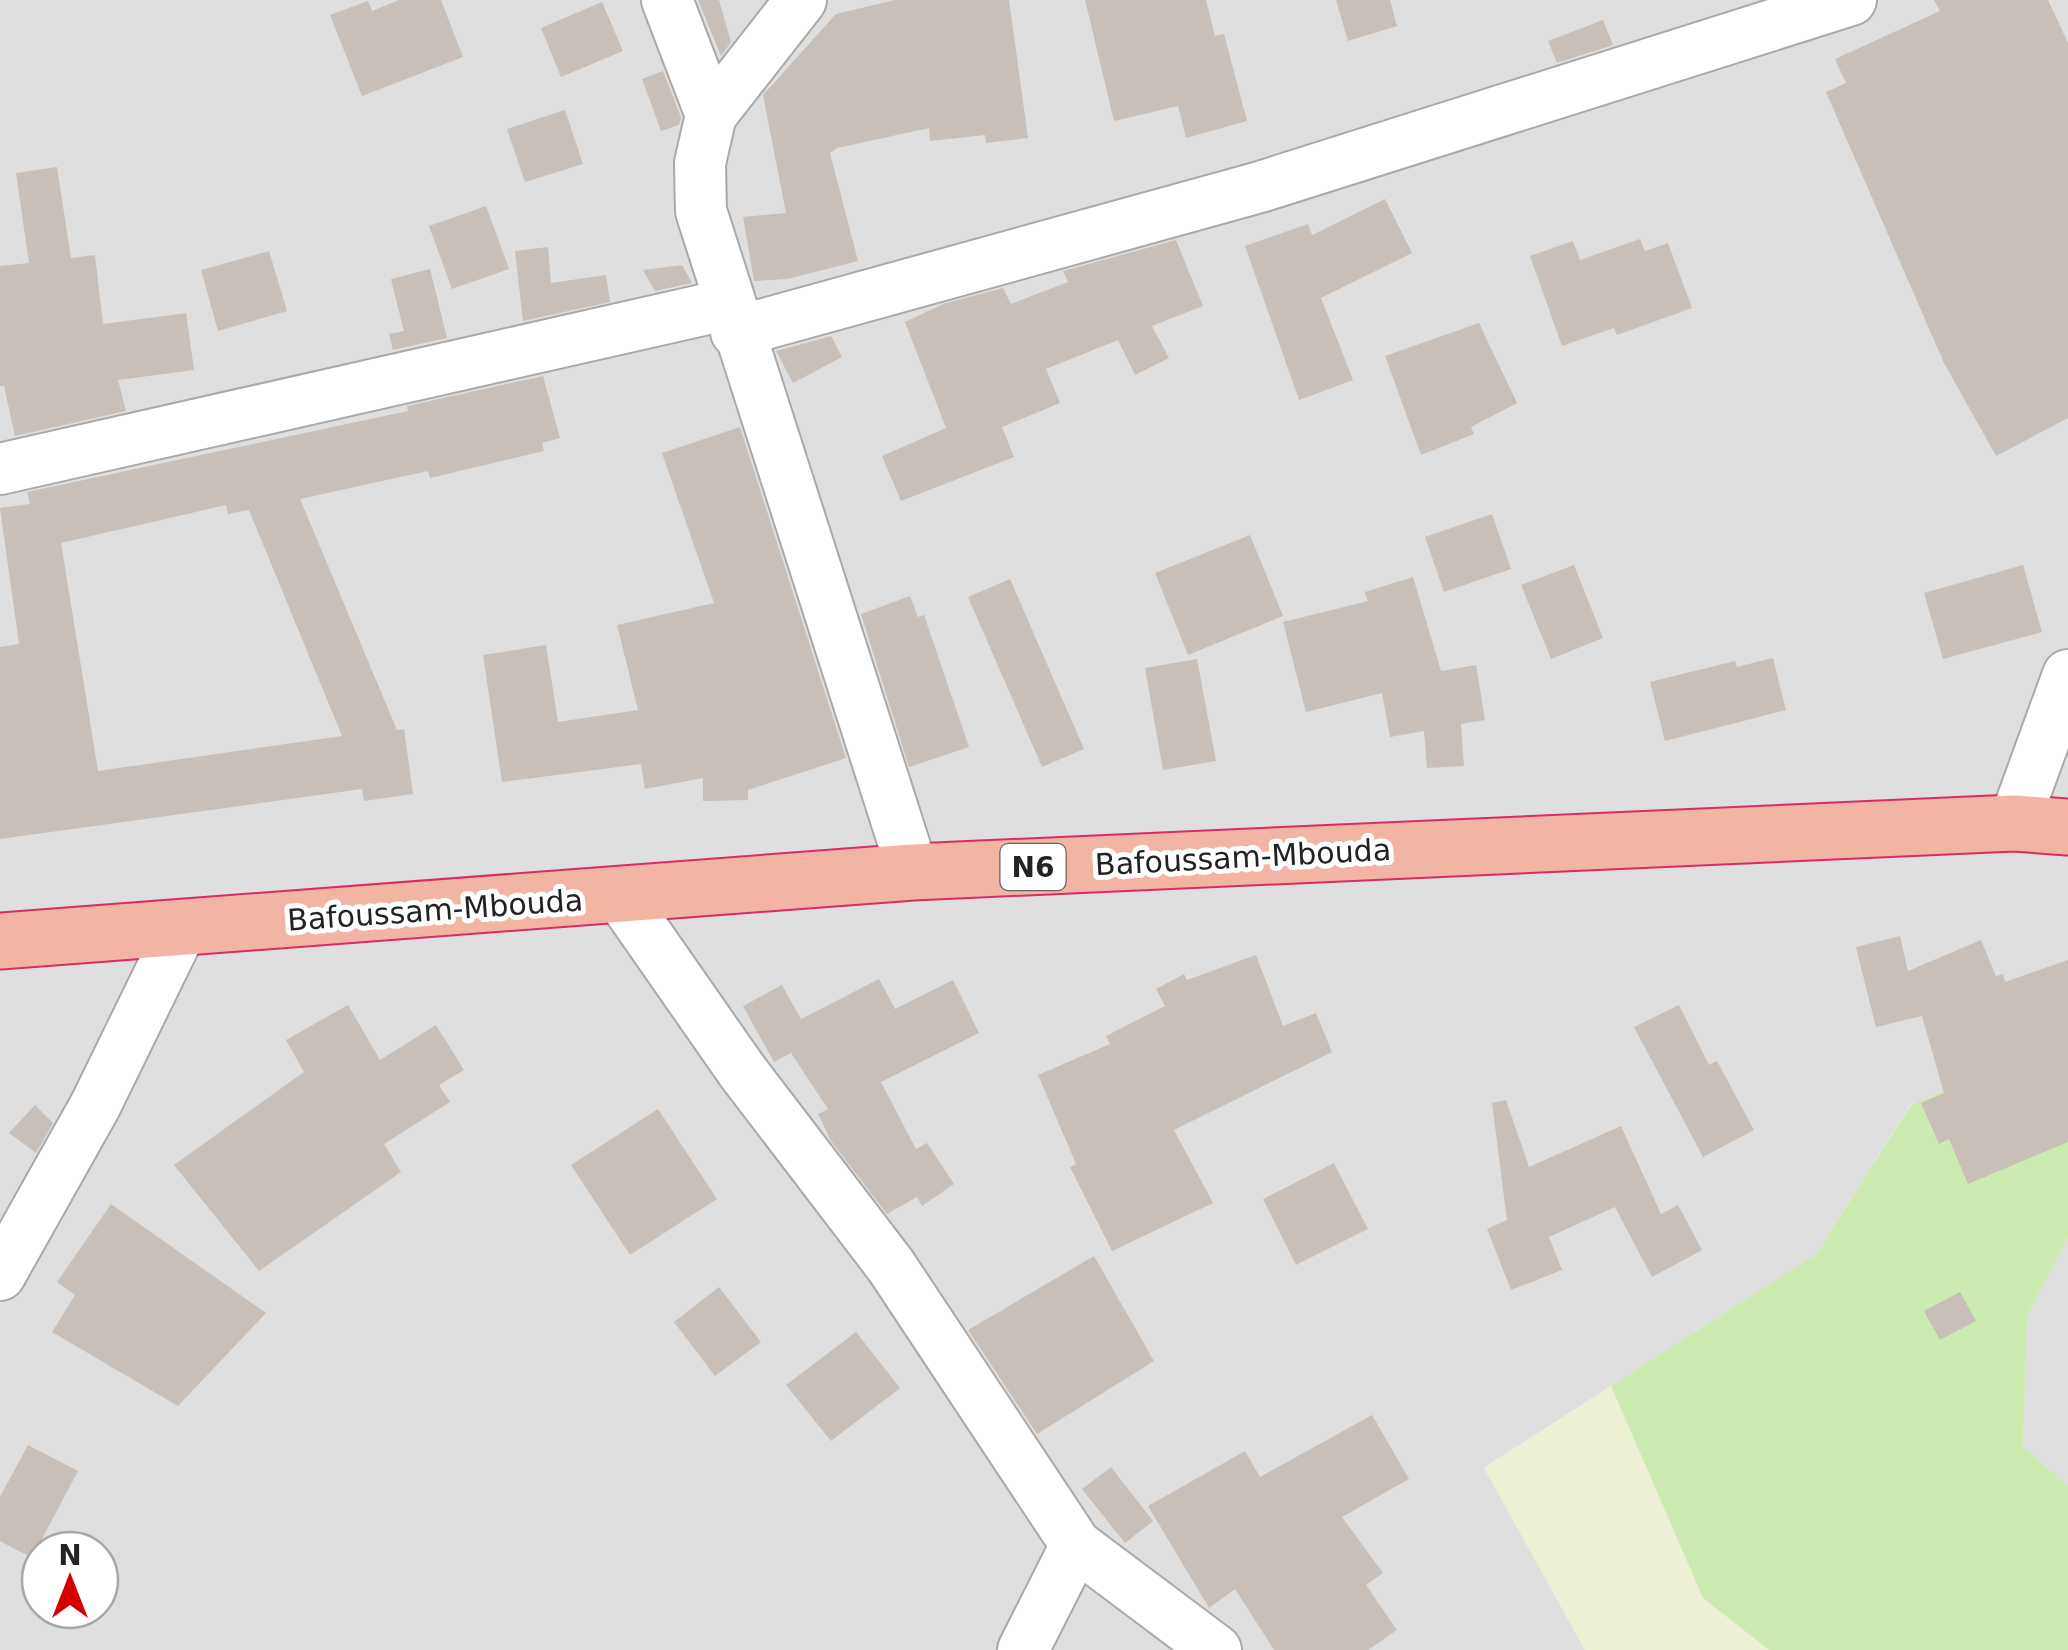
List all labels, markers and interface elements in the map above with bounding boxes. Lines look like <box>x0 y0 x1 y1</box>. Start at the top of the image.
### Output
street label: Bafoussam-Mbouda <box>1094 832 1392 882</box>
road number: N6 <box>1000 844 1066 890</box>
street label: Bafoussam-Mbouda <box>286 882 584 938</box>
north arrow <box>20 1530 120 1630</box>
text: N <box>58 1539 82 1572</box>

